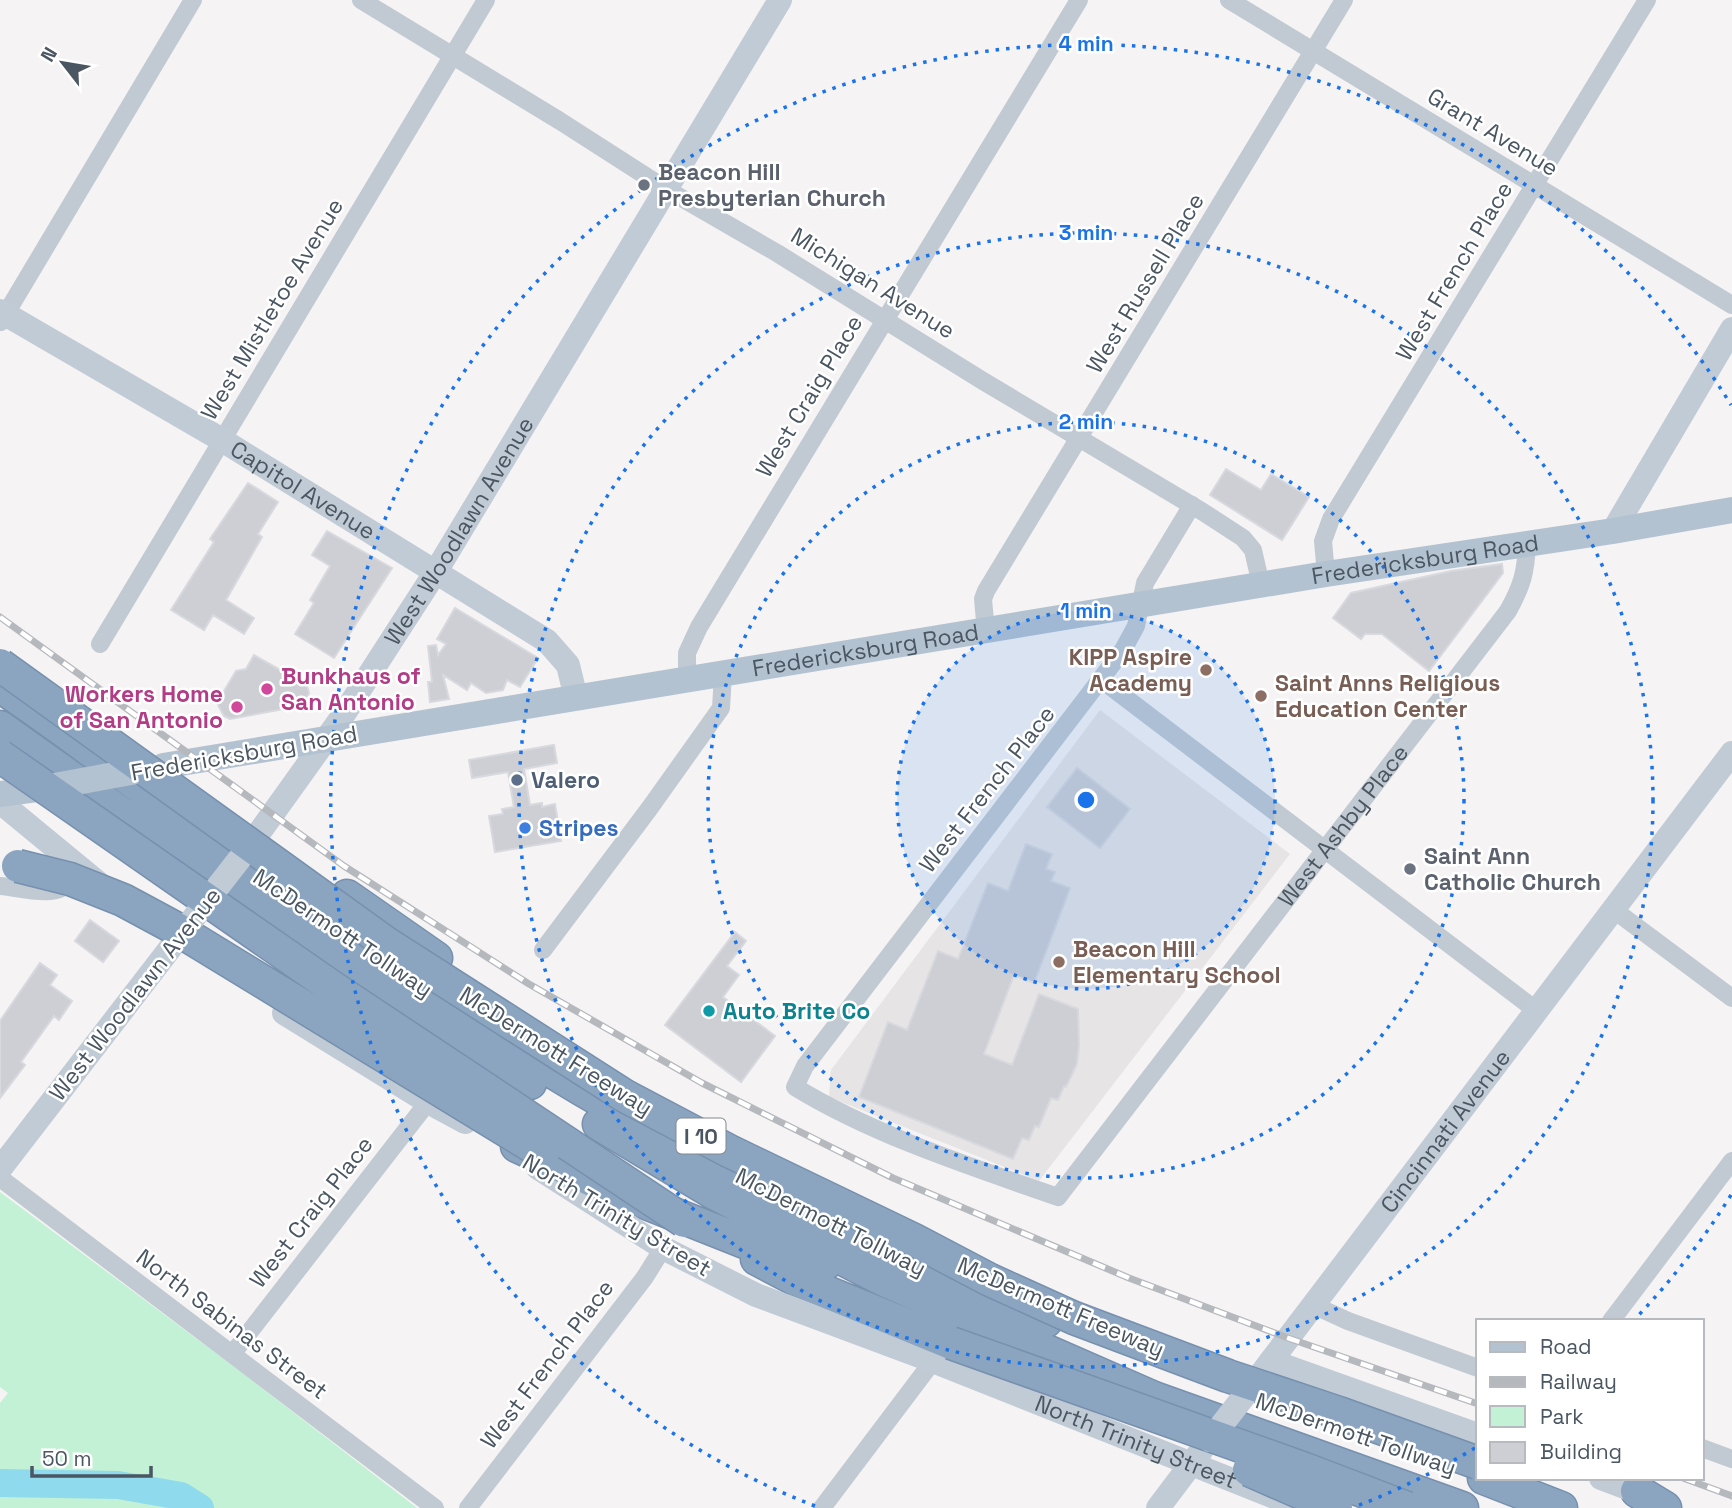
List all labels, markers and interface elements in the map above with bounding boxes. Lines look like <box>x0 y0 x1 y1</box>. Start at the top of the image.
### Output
north arrow <box>28 28 98 98</box>
text: 4 min <box>1058 30 1114 57</box>
text: N <box>35 43 63 66</box>
street label: Grant Avenue <box>1422 81 1564 183</box>
place label: Beacon Hill Presbyterian Church <box>658 157 886 213</box>
street label: West French Place <box>1389 176 1519 366</box>
marker: Beacon Hill Presbyterian Church <box>636 177 652 193</box>
street label: West Russell Place <box>1079 187 1211 379</box>
street label: West Mistletoe Avenue <box>194 193 350 425</box>
text: 3 min <box>1059 219 1113 246</box>
street label: Michigan Avenue <box>785 220 961 346</box>
street label: West Craig Place <box>749 309 869 483</box>
text: 2 min <box>1059 408 1113 435</box>
street label: West Woodlawn Avenue <box>377 411 541 651</box>
street label: Capitol Avenue <box>225 434 381 546</box>
street label: Fredericksburg Road <box>1309 527 1541 591</box>
text: 1 min <box>1060 597 1112 624</box>
street label: Fredericksburg Road <box>750 617 981 684</box>
place label: KIPP Aspire Academy <box>1069 642 1192 698</box>
place label: Bunkhaus of San Antonio <box>281 661 421 717</box>
marker: KIPP Aspire Academy <box>1198 662 1214 678</box>
place label: Saint Anns Religious Education Center <box>1275 668 1500 724</box>
place label: Workers Home of San Antonio <box>60 679 223 735</box>
marker: Bunkhaus of San Antonio <box>259 681 275 697</box>
marker: Saint Anns Religious Education Center <box>1253 688 1269 704</box>
marker: Workers Home of San Antonio <box>229 699 245 715</box>
street label: West French Place <box>912 700 1062 878</box>
street label: Fredericksburg Road <box>129 718 359 788</box>
street label: West Ashby Place <box>1271 738 1415 913</box>
place label: Valero <box>531 765 600 795</box>
marker: Valero <box>509 772 525 788</box>
centre of rings <box>1074 788 1098 812</box>
place label: Stripes <box>539 813 619 843</box>
marker: Stripes <box>517 820 533 836</box>
place label: Saint Ann Catholic Church <box>1424 841 1601 897</box>
marker: Saint Ann Catholic Church <box>1402 861 1418 877</box>
street label: McDermott Tollway <box>247 862 439 1004</box>
street label: West Woodlawn Avenue <box>42 881 228 1107</box>
place label: Beacon Hill Elementary School <box>1073 934 1281 990</box>
marker: Beacon Hill Elementary School <box>1051 954 1067 970</box>
street label: McDermott Freeway <box>454 979 658 1123</box>
place label: Auto Brite Co <box>723 996 870 1026</box>
marker: Auto Brite Co <box>701 1003 717 1019</box>
street label: Cincinnati Avenue <box>1374 1043 1517 1219</box>
road number: I 10 <box>676 1118 726 1154</box>
street label: West Craig Place <box>243 1130 379 1294</box>
street label: North Trinity Street <box>517 1147 717 1283</box>
street label: McDermott Tollway <box>730 1161 932 1283</box>
street label: North Sabinas Street <box>130 1242 334 1406</box>
street label: McDermott Freeway <box>953 1250 1169 1364</box>
street label: West French Place <box>474 1274 620 1454</box>
legend <box>1476 1319 1704 1480</box>
text: Road <box>1540 1333 1592 1360</box>
text: Railway <box>1540 1368 1617 1395</box>
street label: McDermott Tollway <box>1252 1386 1460 1482</box>
street label: North Trinity Street <box>1031 1388 1241 1496</box>
text: Park <box>1540 1403 1584 1430</box>
scale bar <box>32 1434 150 1478</box>
text: Building <box>1540 1438 1622 1465</box>
text: 50 m <box>42 1445 92 1472</box>

